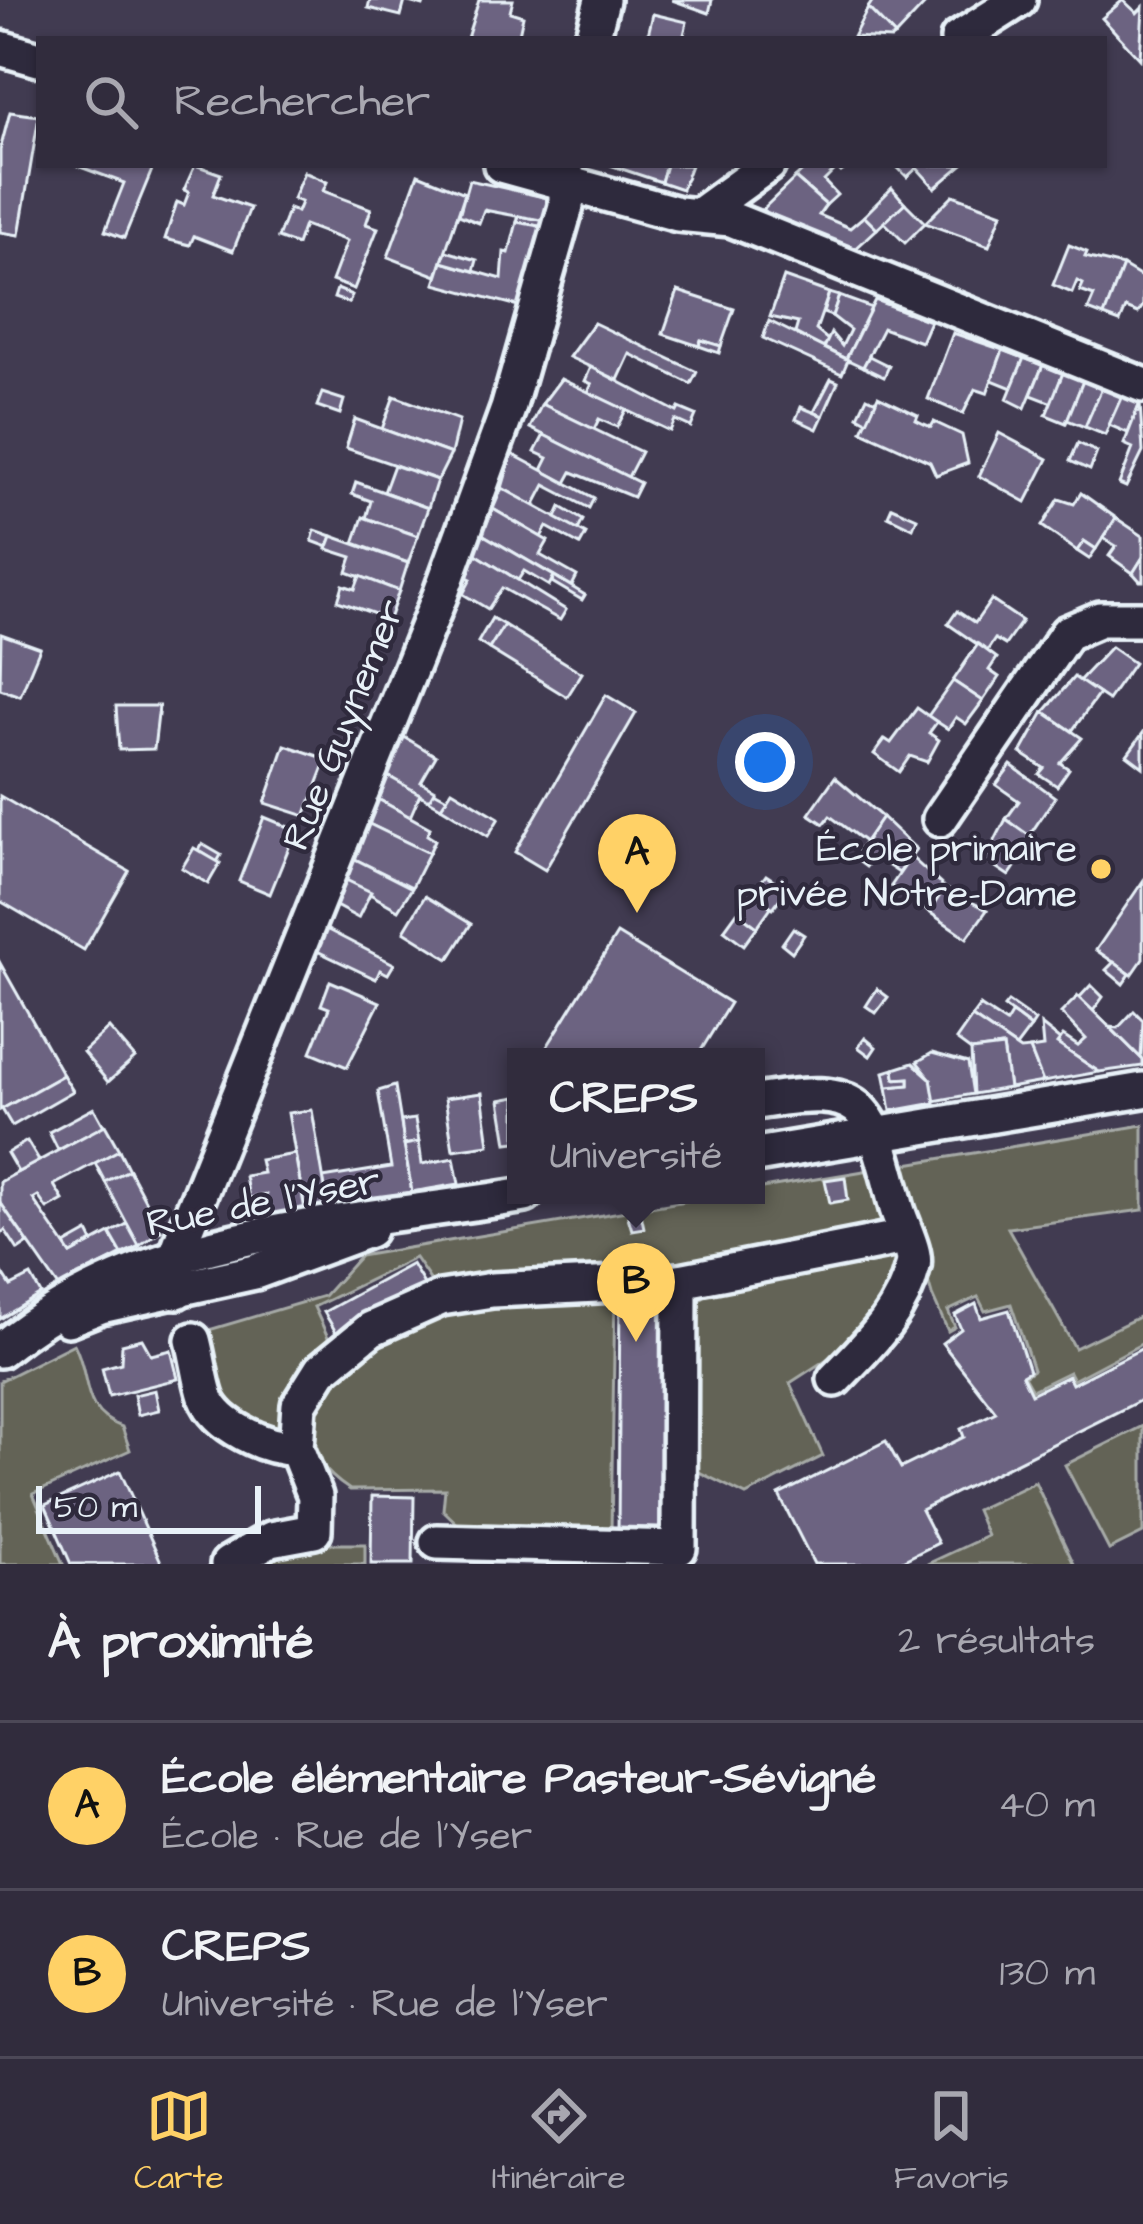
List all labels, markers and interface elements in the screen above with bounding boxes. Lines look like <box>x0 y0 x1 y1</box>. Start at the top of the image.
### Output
search box <box>36 36 1107 168</box>
icon: search <box>78 69 144 135</box>
text: Rechercher <box>174 71 430 133</box>
street label: Rue Guynemer <box>270 592 421 859</box>
your location <box>735 732 795 792</box>
pin: A <box>598 814 676 913</box>
place label: École primaire privée Notre-Dame <box>736 823 1077 922</box>
marker: École primaire privée Notre-Dame <box>1088 856 1114 882</box>
popup <box>507 1048 765 1204</box>
text: CREPS <box>550 1068 698 1130</box>
text: Université <box>550 1130 722 1184</box>
street label: Rue de l'Yser <box>142 1154 385 1252</box>
pin: B <box>597 1243 675 1342</box>
scale bar <box>36 1480 261 1533</box>
text: 50 m <box>54 1484 137 1530</box>
text: À proximité <box>48 1607 314 1678</box>
text: 2 résultats <box>898 1615 1095 1669</box>
text: École élémentaire Pasteur-Sévigné <box>162 1748 876 1810</box>
text: A <box>75 1779 99 1833</box>
text: 40 m <box>998 1779 1095 1833</box>
text: École · Rue de l'Yser <box>162 1810 532 1864</box>
text: CREPS <box>162 1916 310 1978</box>
text: B <box>73 1947 101 2001</box>
text: 130 m <box>1000 1947 1095 2001</box>
text: Université · Rue de l'Yser <box>162 1978 608 2032</box>
tab: Carte <box>134 2083 224 2201</box>
tab: Itinéraire <box>492 2083 626 2201</box>
tab: Favoris <box>894 2083 1009 2201</box>

